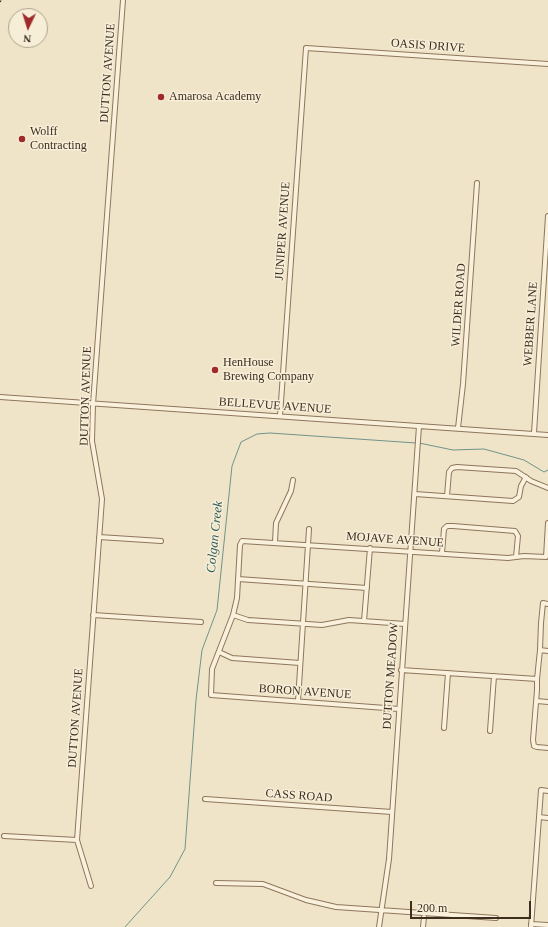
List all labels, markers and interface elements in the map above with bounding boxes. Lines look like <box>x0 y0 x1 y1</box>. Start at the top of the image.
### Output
north arrow <box>8 8 48 48</box>
street label: DUTTON AVENUE <box>97 23 119 123</box>
text: N <box>23 33 32 45</box>
street label: OASIS DRIVE <box>390 36 466 56</box>
place label: Amarosa Academy <box>169 90 261 104</box>
marker: Amarosa Academy <box>156 92 166 102</box>
place label: Wolff Contracting <box>30 125 87 153</box>
marker: Wolff Contracting <box>17 134 27 144</box>
street label: JUNIPER AVENUE <box>272 181 294 281</box>
street label: WILDER ROAD <box>449 263 469 347</box>
street label: WEBBER LANE <box>521 281 541 367</box>
street label: DUTTON AVENUE <box>77 346 95 446</box>
place label: HenHouse Brewing Company <box>223 356 314 384</box>
marker: HenHouse Brewing Company <box>210 365 220 375</box>
street label: BELLEVUE AVENUE <box>218 395 332 417</box>
water label: Colgan Creek <box>203 500 227 574</box>
street label: MOJAVE AVENUE <box>346 529 444 551</box>
street label: DUTTON MEADOW <box>380 622 402 730</box>
street label: DUTTON AVENUE <box>65 668 87 768</box>
street label: BORON AVENUE <box>258 682 352 702</box>
street label: CASS ROAD <box>265 786 333 806</box>
scale bar <box>412 893 533 919</box>
text: 200 m <box>417 901 447 915</box>

